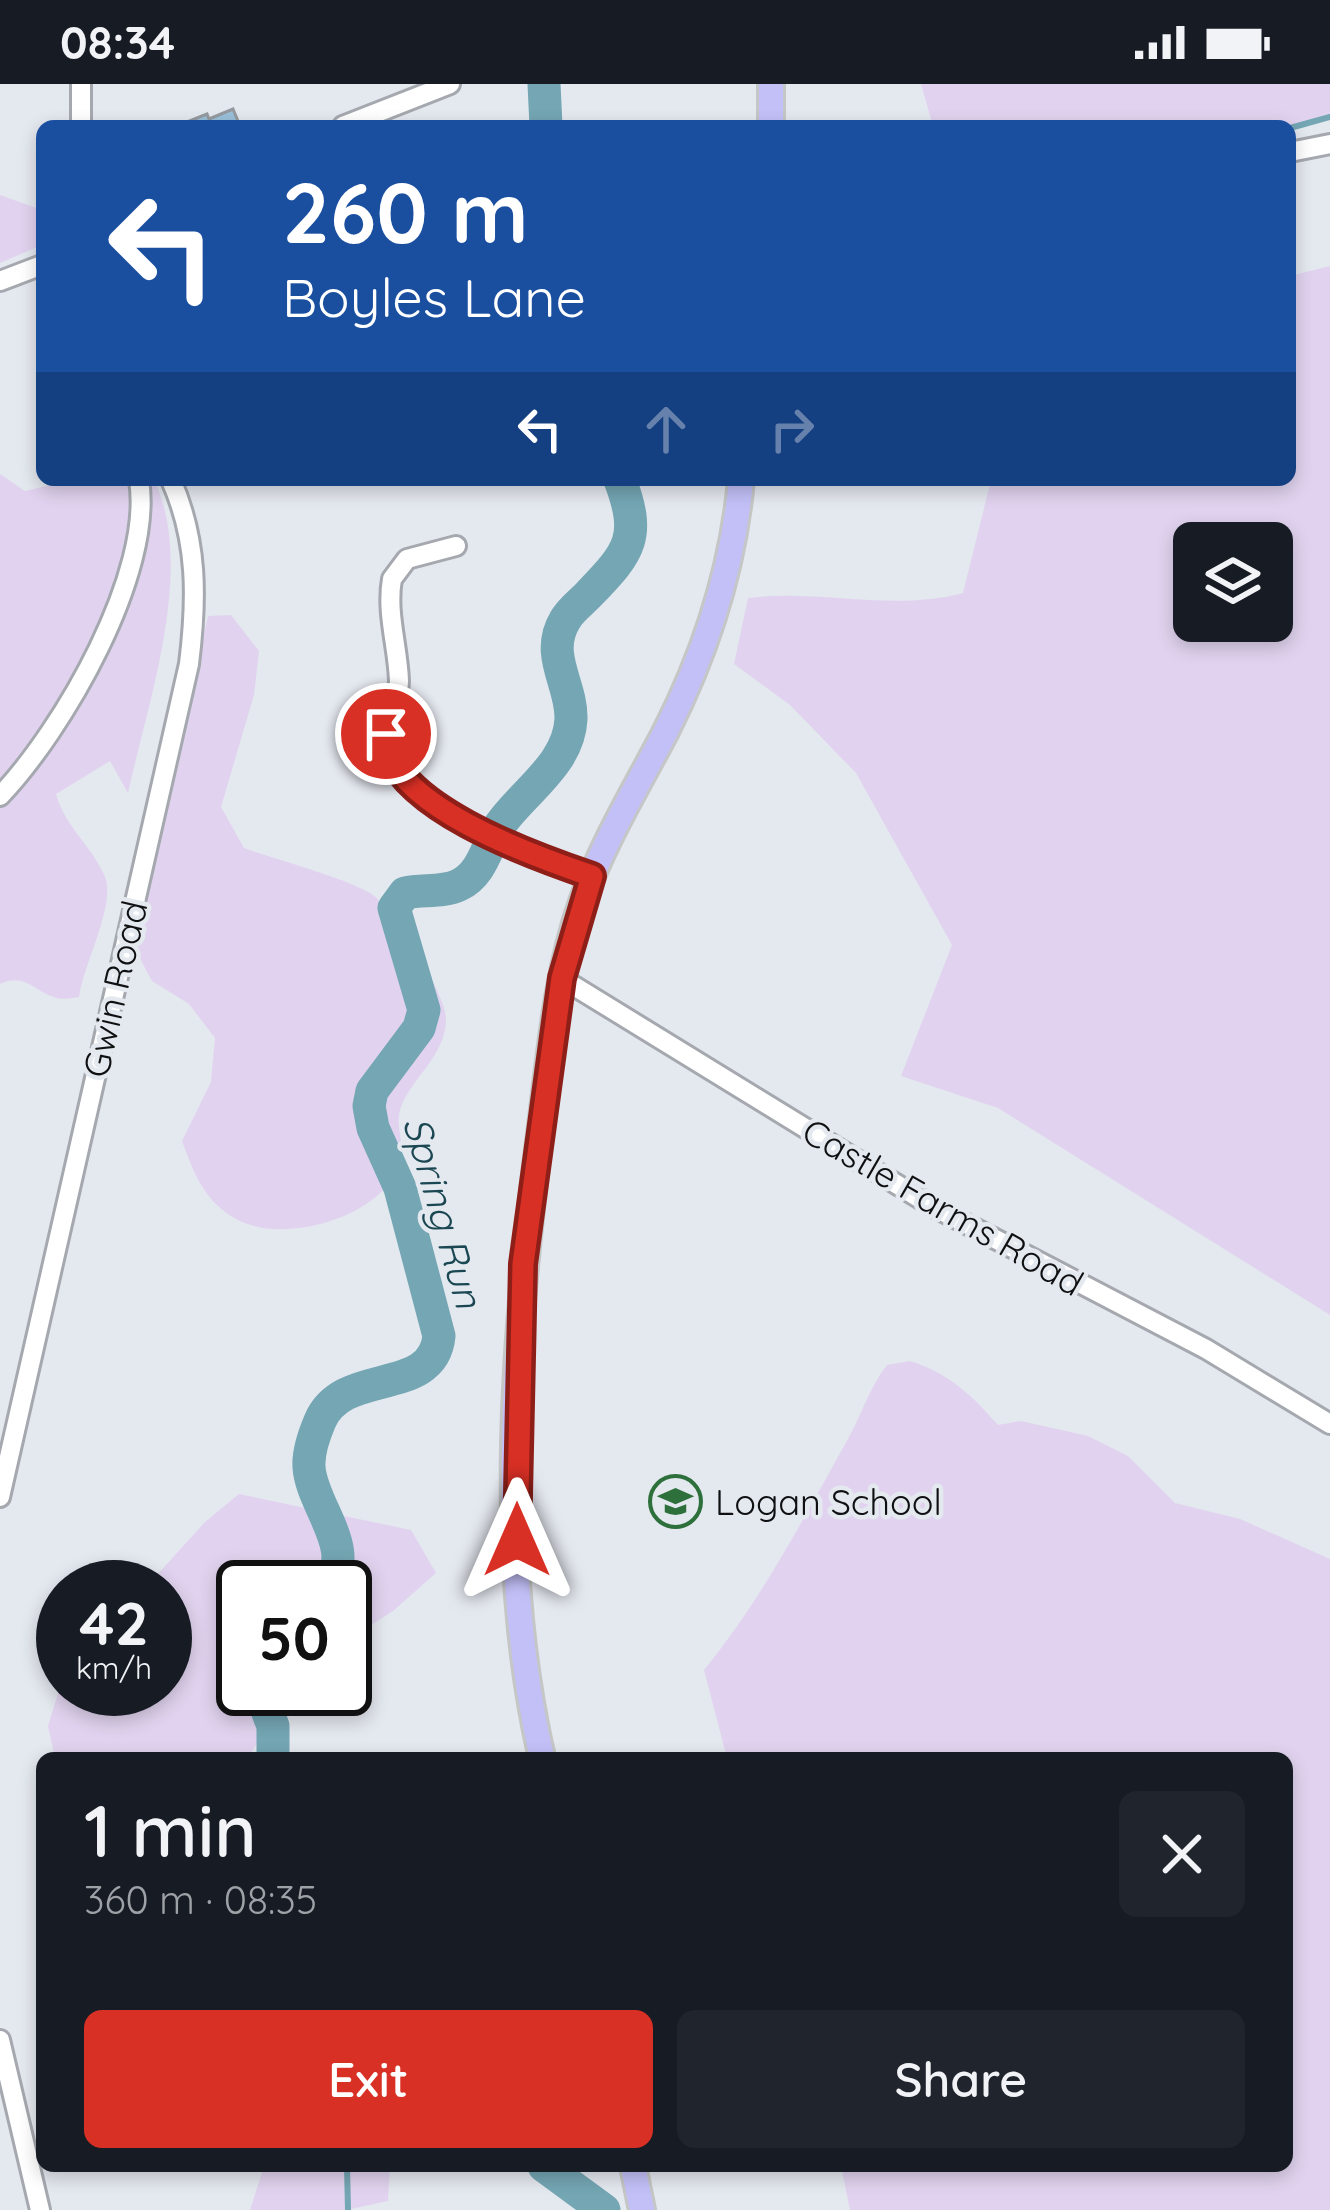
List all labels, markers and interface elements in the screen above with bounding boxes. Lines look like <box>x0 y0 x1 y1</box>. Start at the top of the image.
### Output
text: 08:34 <box>60 14 175 70</box>
text: 260 m <box>282 159 529 264</box>
icon: left <box>84 168 240 324</box>
text: Boyles Lane <box>282 263 586 331</box>
icon: left <box>507 396 573 462</box>
icon: ahead <box>633 396 699 462</box>
icon: right <box>759 396 825 462</box>
map controls <box>1173 522 1293 642</box>
button: layers <box>1173 522 1293 642</box>
pin <box>335 683 437 785</box>
icon: arrive <box>353 701 419 767</box>
street label: Gwin Road <box>72 896 157 1082</box>
street label: Castle Farms Road <box>795 1108 1092 1305</box>
water label: Spring Run <box>393 1110 495 1315</box>
school or university icon: Logan School <box>648 1474 704 1530</box>
position arrow <box>454 1477 580 1603</box>
place label: Logan School <box>715 1479 942 1524</box>
speed limit sign: 50 <box>216 1560 372 1716</box>
text: 42 <box>79 1585 149 1660</box>
text: km/h <box>76 1649 152 1687</box>
text: 1 min <box>84 1785 257 1875</box>
button: close <box>1119 1791 1245 1917</box>
text: 360 m · 08:35 <box>84 1875 317 1924</box>
button: Exit <box>84 2010 653 2148</box>
button: Share <box>677 2010 1245 2148</box>

